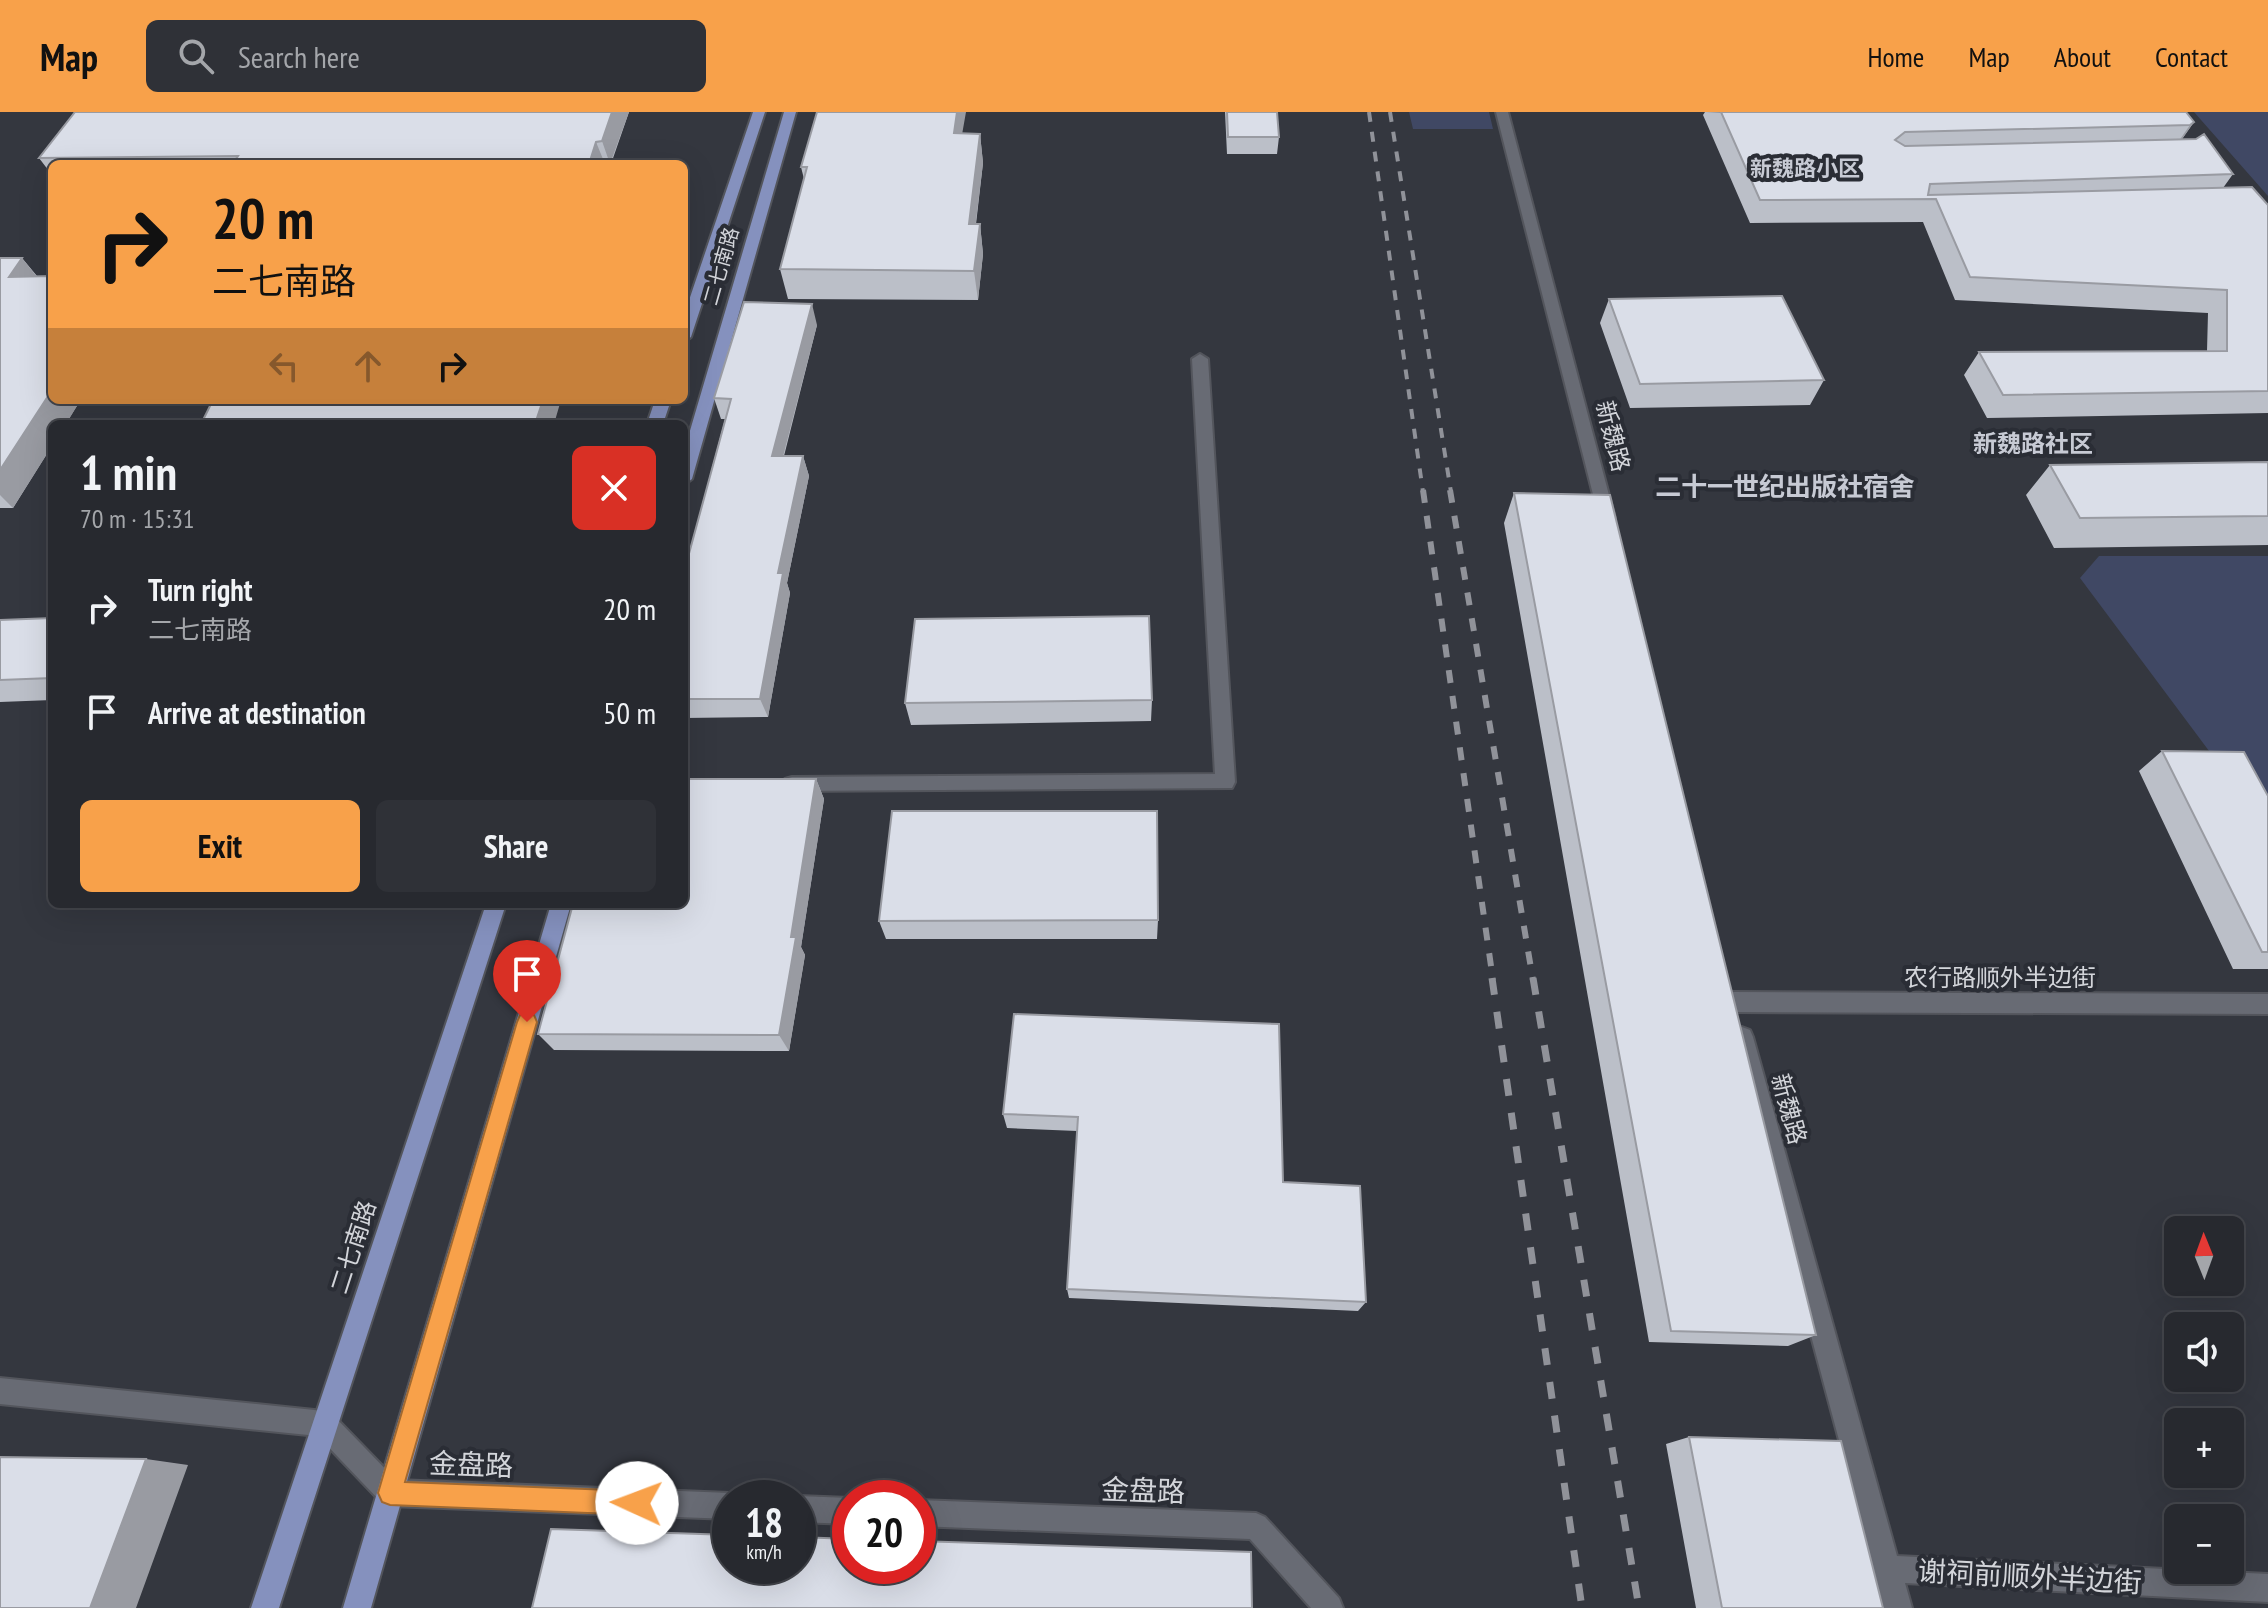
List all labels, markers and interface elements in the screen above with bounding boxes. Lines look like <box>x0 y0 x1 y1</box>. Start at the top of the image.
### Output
search box <box>146 20 706 92</box>
text: Map <box>40 32 98 81</box>
icon: search <box>174 34 218 78</box>
text: Search here <box>238 37 360 76</box>
text: Home <box>1868 38 1924 75</box>
text: Map <box>1968 38 2010 75</box>
text: About <box>2054 38 2111 75</box>
text: Contact <box>2155 38 2228 75</box>
district label: 新魏路小区 <box>1750 154 1860 182</box>
text: 20 m <box>212 182 314 254</box>
icon: right <box>80 192 184 296</box>
street label: 二七南路 <box>697 224 745 308</box>
text: 二七南路 <box>212 257 356 304</box>
icon: left <box>262 344 306 388</box>
icon: ahead <box>346 344 390 388</box>
icon: right <box>430 344 474 388</box>
street label: 新魏路 <box>1589 397 1637 475</box>
district label: 新魏路社区 <box>1973 428 2093 459</box>
text: 1 min <box>80 441 177 503</box>
button: close <box>572 446 656 530</box>
district label: 二十一世纪出版社宿舍 <box>1655 470 1915 503</box>
text: 70 m · 15:31 <box>80 502 195 535</box>
text: Turn right <box>148 570 252 609</box>
icon: right <box>80 586 124 630</box>
text: 20 m <box>603 589 656 628</box>
text: 二七南路 <box>148 613 252 646</box>
icon: arrive <box>80 690 124 734</box>
text: Arrive at destination <box>148 693 366 732</box>
text: 50 m <box>603 693 656 732</box>
button: Exit <box>80 800 360 892</box>
button: Share <box>376 800 656 892</box>
pin <box>493 940 561 1022</box>
icon: arrive <box>505 952 549 996</box>
street label: 农行路顺外半边街 <box>1904 962 2096 993</box>
street label: 新魏路 <box>1765 1070 1813 1148</box>
street label: 二七南路 <box>323 1197 383 1297</box>
north arrow <box>2164 1216 2244 1296</box>
map controls <box>2164 1216 2244 1584</box>
button: sound <box>2164 1312 2244 1392</box>
button: + <box>2164 1408 2244 1488</box>
street label: 金盘路 <box>428 1444 514 1484</box>
position arrow <box>595 1461 679 1545</box>
street label: 金盘路 <box>1100 1470 1186 1510</box>
speed limit sign: 20 <box>832 1480 936 1584</box>
text: 18 <box>745 1496 783 1548</box>
button: − <box>2164 1504 2244 1584</box>
text: km/h <box>746 1539 782 1565</box>
street label: 谢祠前顺外半边街 <box>1917 1552 2143 1600</box>

